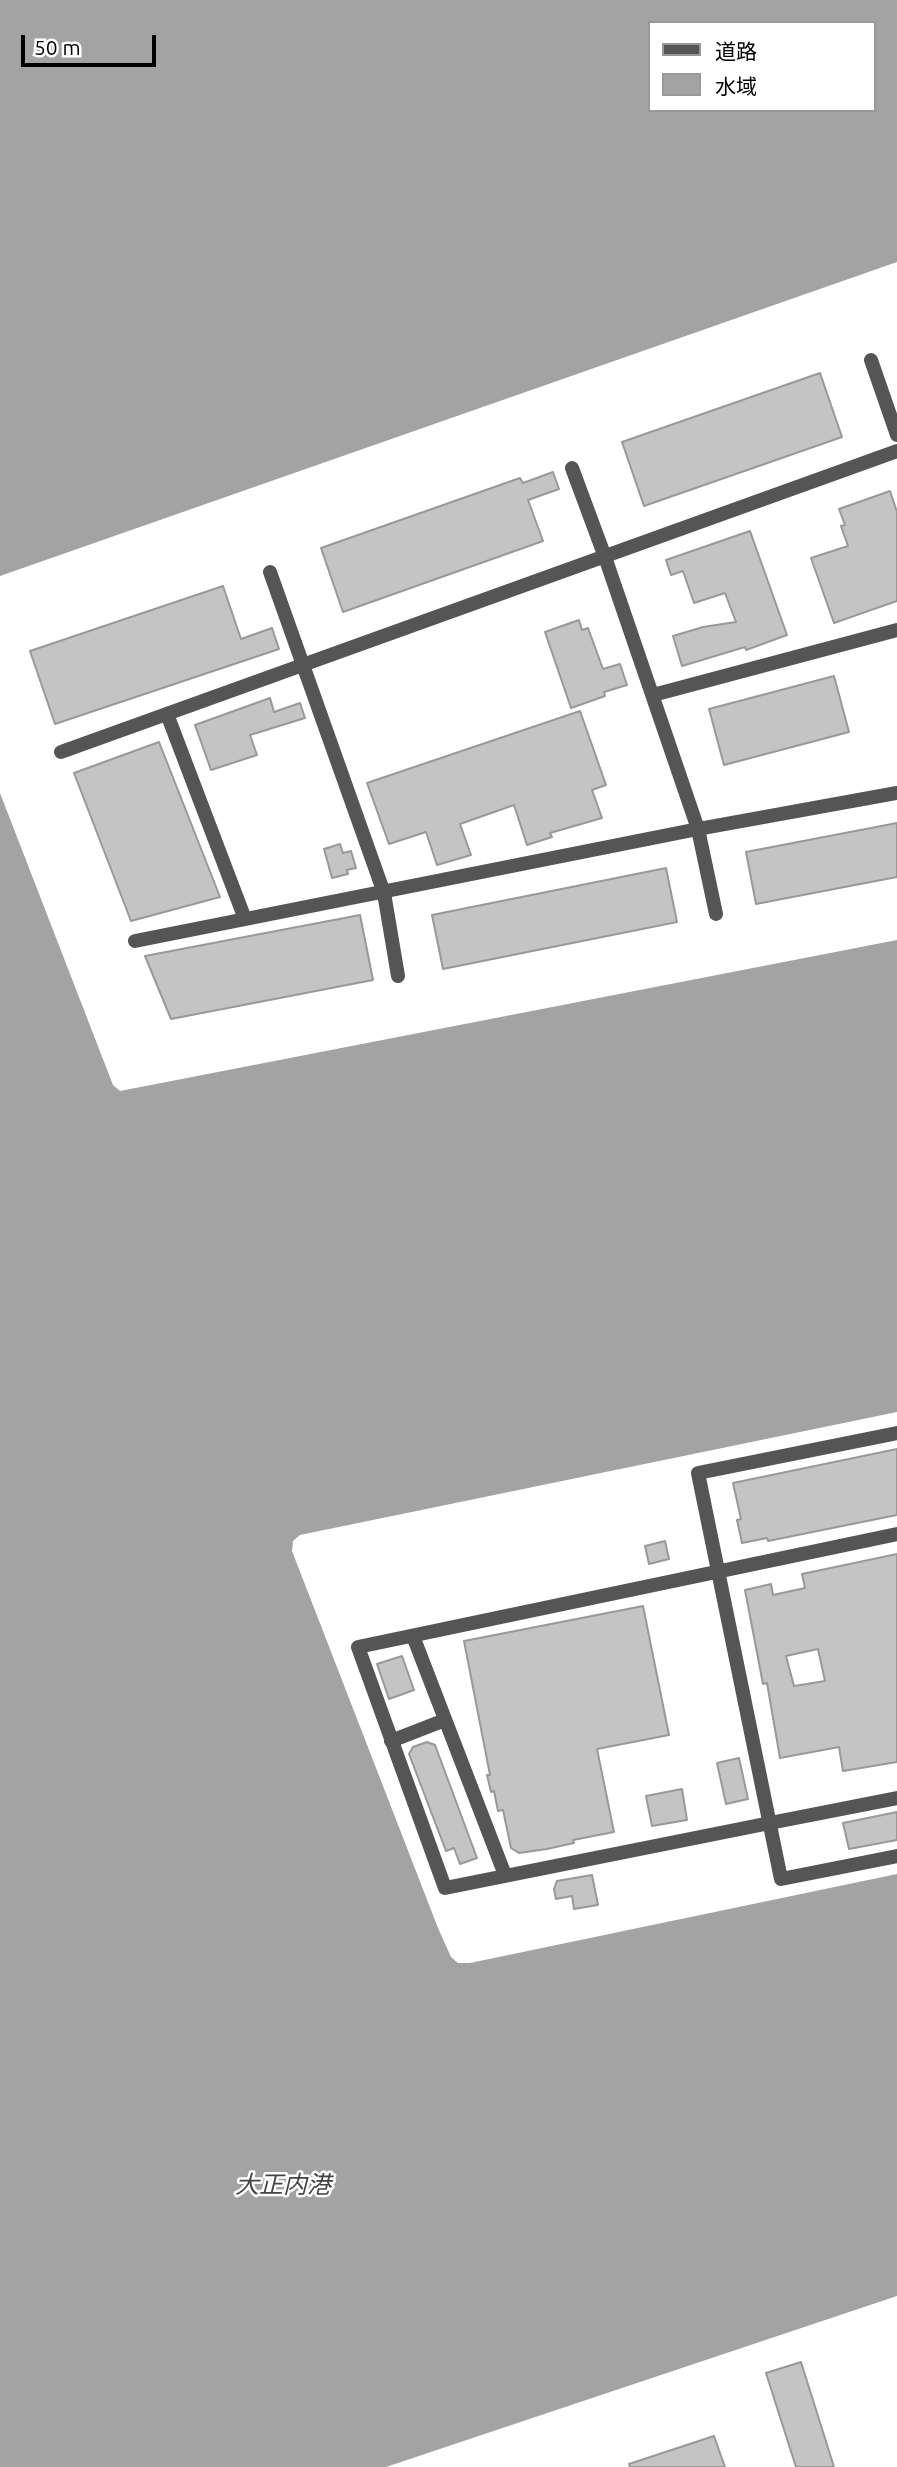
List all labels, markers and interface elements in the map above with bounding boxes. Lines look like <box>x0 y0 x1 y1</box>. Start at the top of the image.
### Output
scale bar <box>24 21 159 65</box>
legend <box>648 21 876 112</box>
text: 50 m <box>34 35 81 59</box>
text: 道路 <box>715 39 757 63</box>
text: 水域 <box>715 74 757 98</box>
water label: 大正内港 <box>235 2171 331 2199</box>

